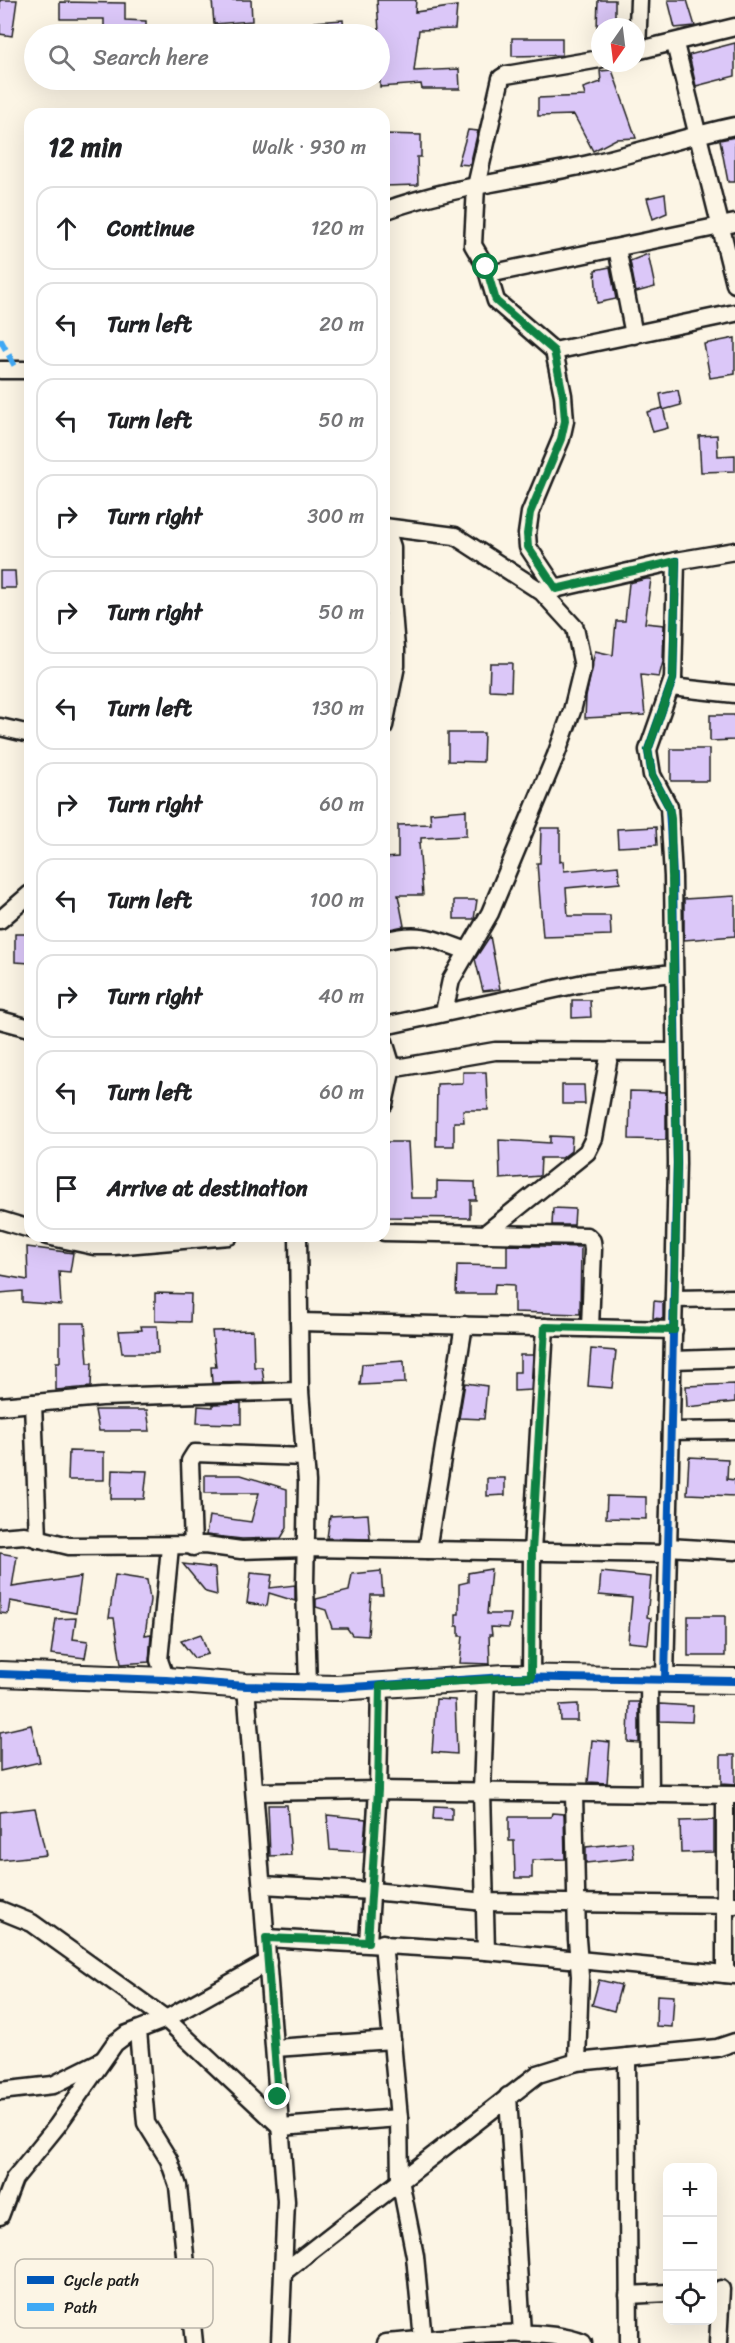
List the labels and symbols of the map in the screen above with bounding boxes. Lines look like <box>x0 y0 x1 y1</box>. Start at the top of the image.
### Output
north arrow <box>591 18 645 72</box>
route start <box>472 253 498 279</box>
route end <box>264 2083 290 2109</box>
legend <box>15 2259 213 2328</box>
text: Cycle path <box>64 2266 139 2295</box>
text: Path <box>64 2293 97 2322</box>

